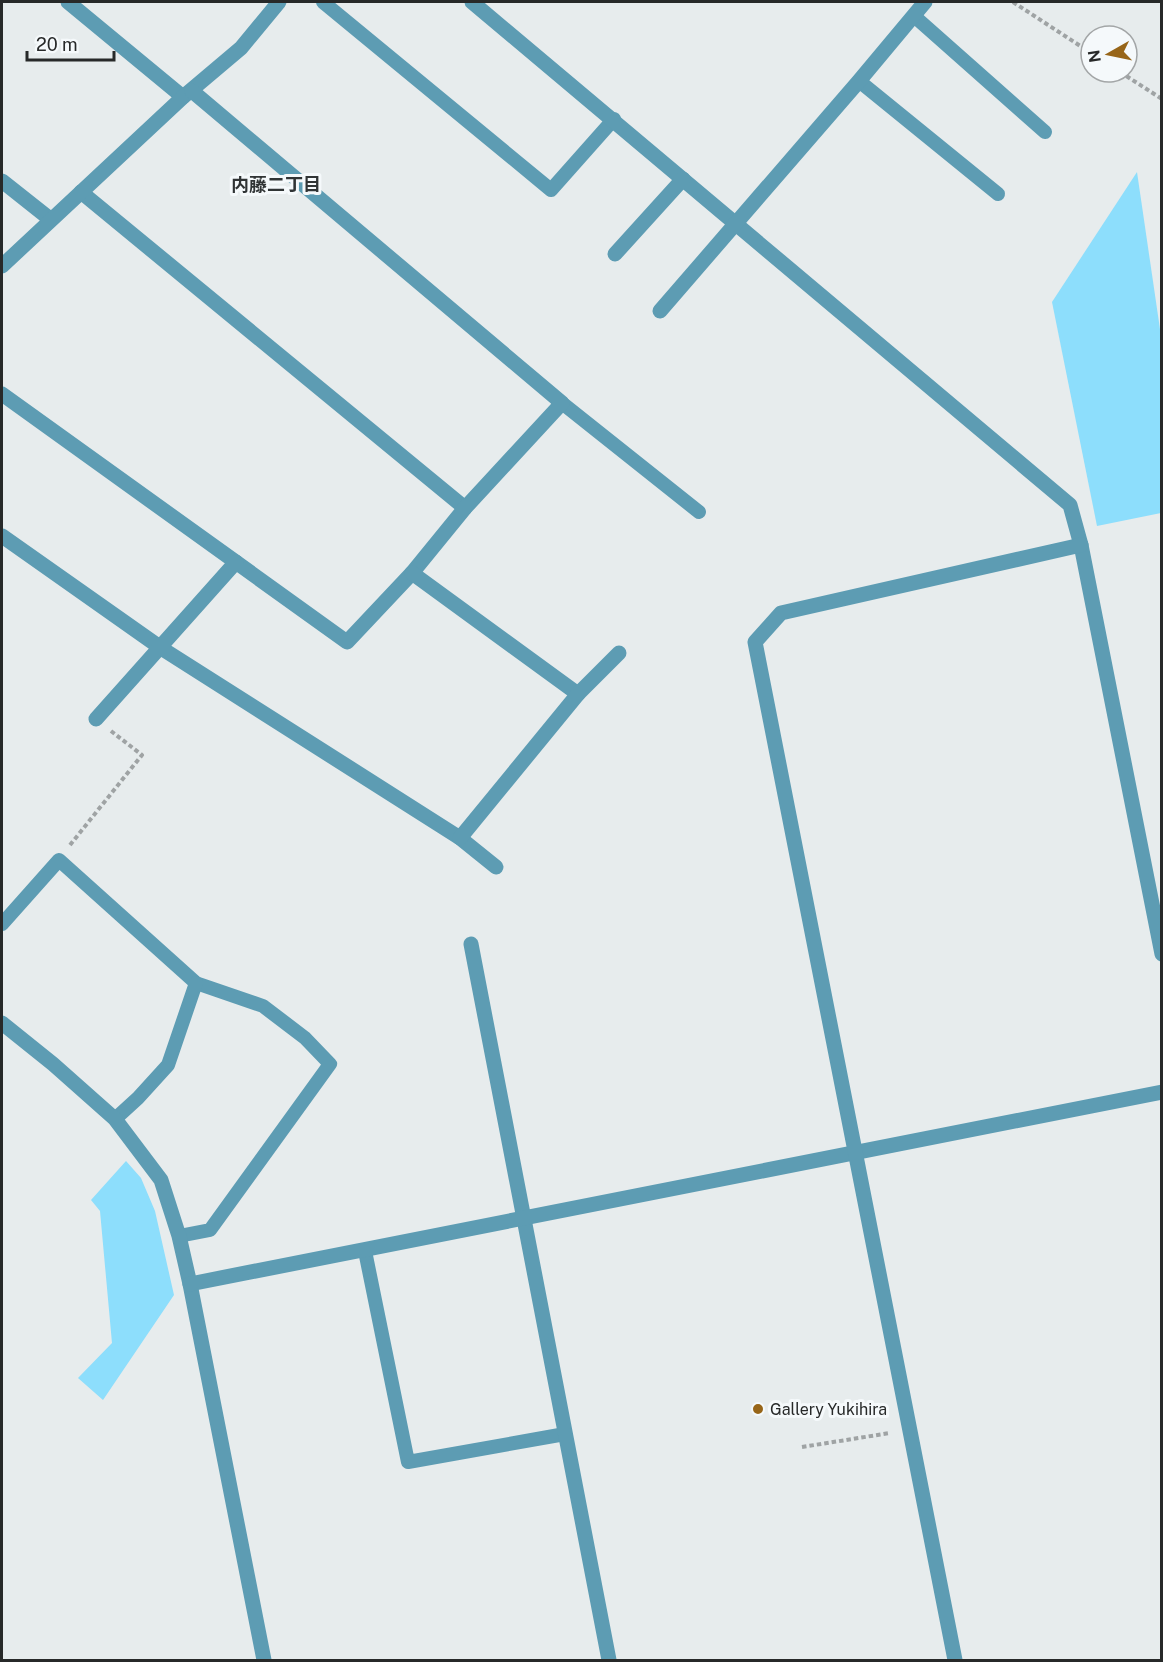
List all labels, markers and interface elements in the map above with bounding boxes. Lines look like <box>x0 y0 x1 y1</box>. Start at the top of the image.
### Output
scale bar <box>27 24 114 62</box>
north arrow <box>1079 24 1139 84</box>
text: 20 m <box>36 34 78 55</box>
text: N <box>1084 49 1105 64</box>
district label: 内藤二丁目 <box>231 174 321 195</box>
place label: Gallery Yukihira <box>770 1400 887 1419</box>
marker: Gallery Yukihira <box>751 1402 765 1416</box>

